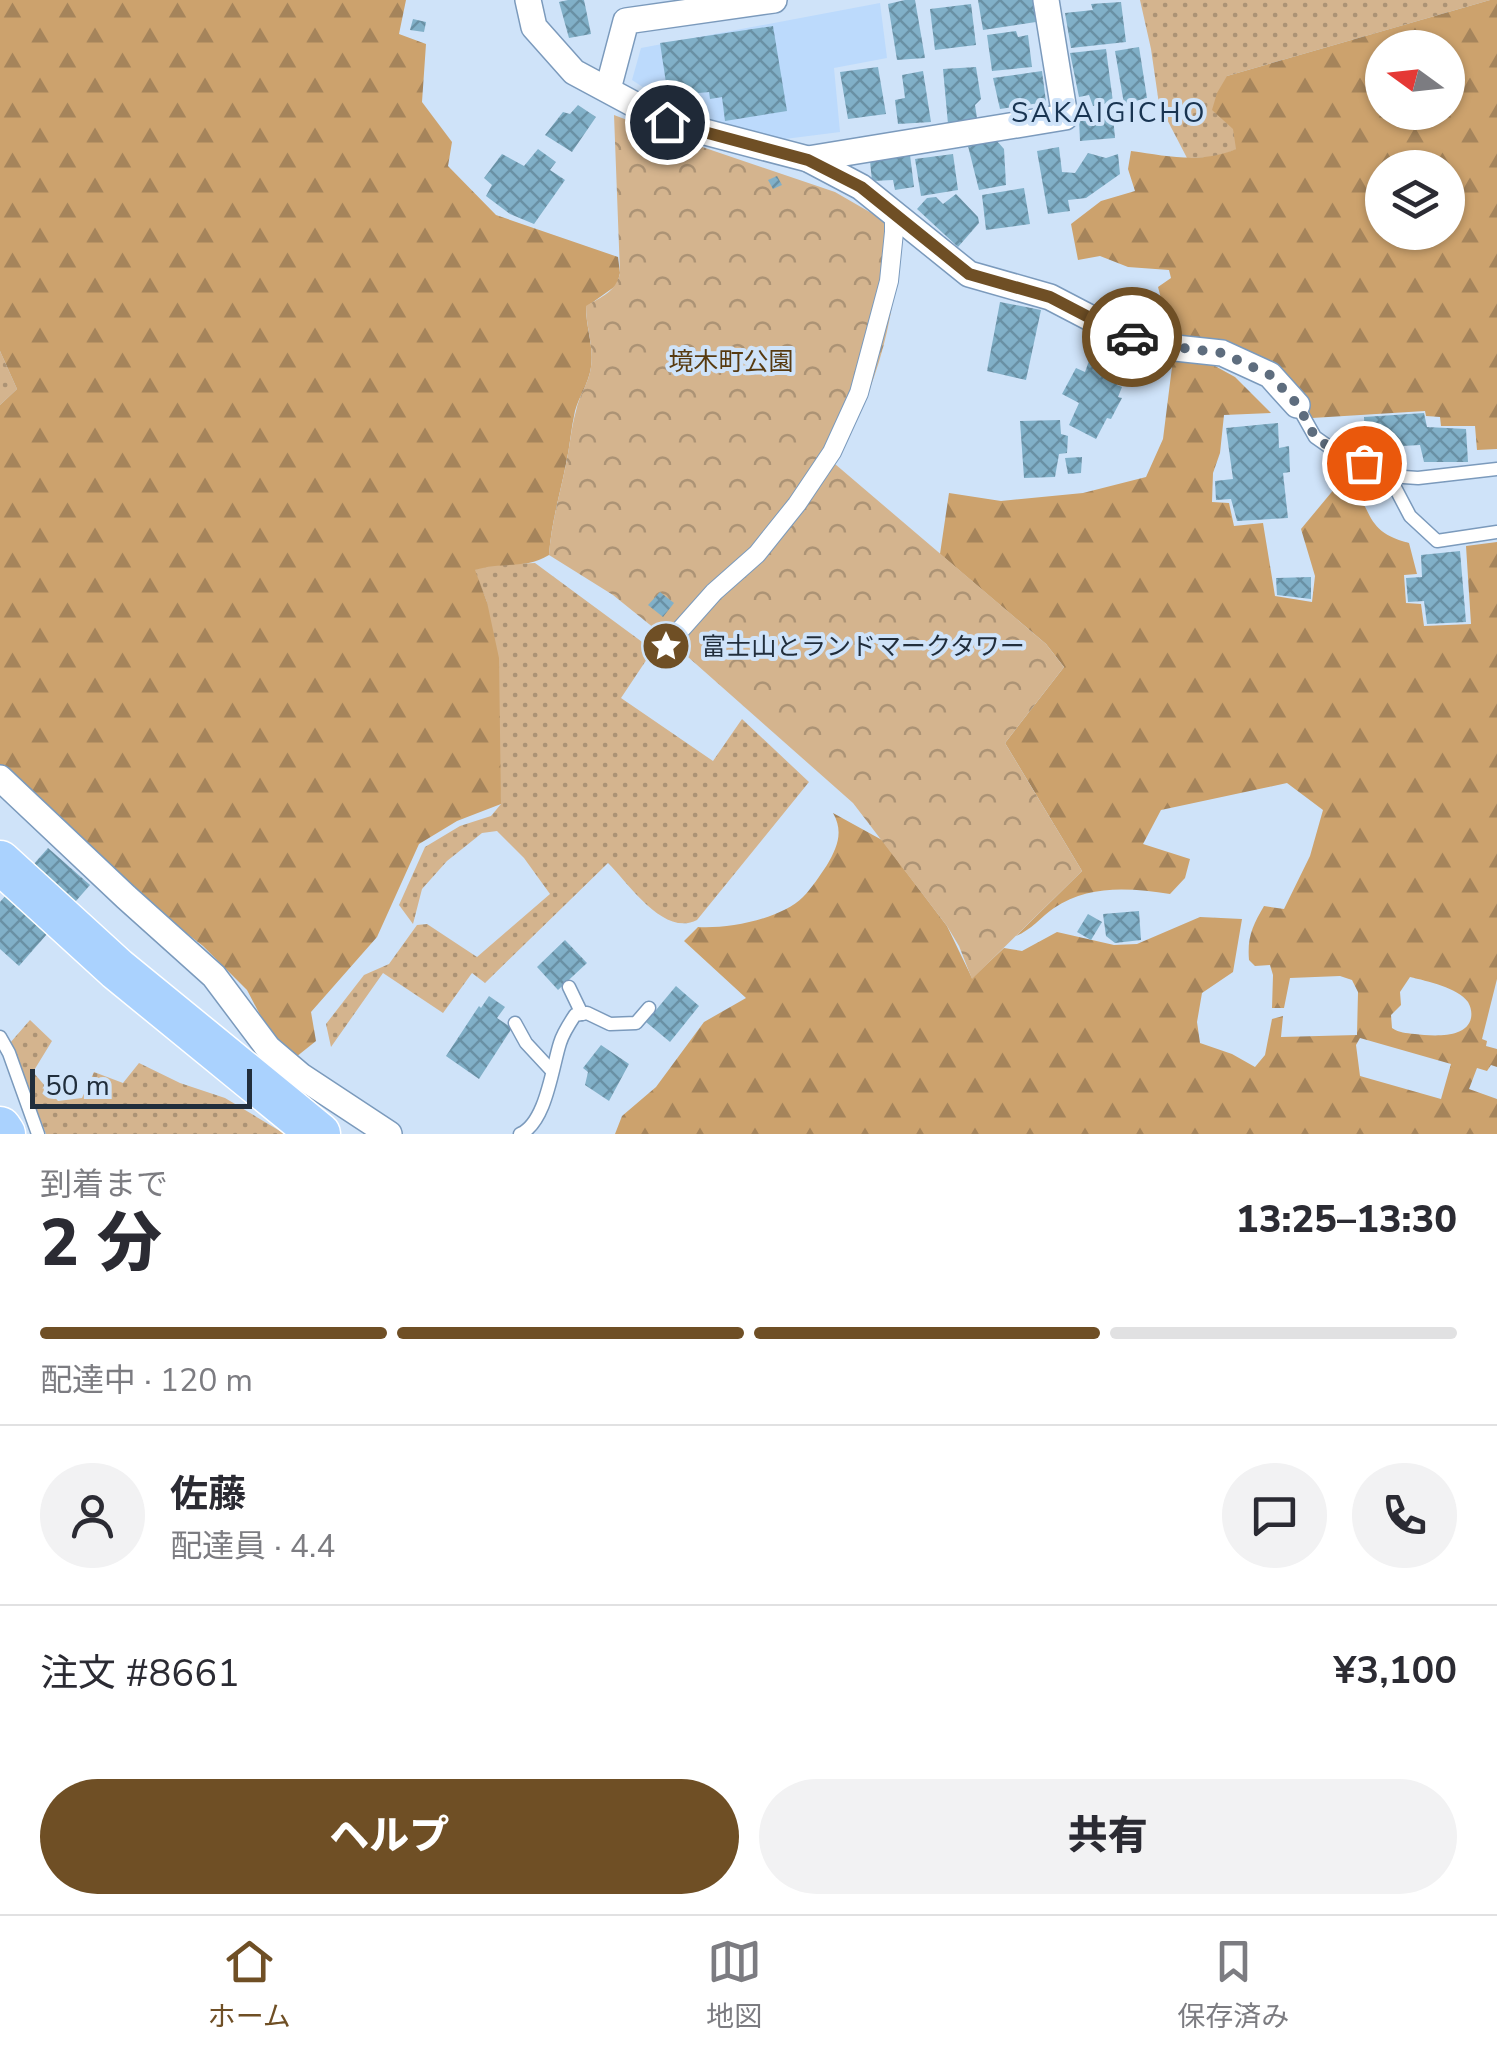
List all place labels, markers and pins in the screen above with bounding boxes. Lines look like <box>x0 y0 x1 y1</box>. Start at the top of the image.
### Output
pin <box>625 80 710 165</box>
pin <box>1322 421 1407 506</box>
place icon: 富士山とランドマークタワー <box>640 620 692 672</box>
place label: 富士山とランドマークタワー <box>701 630 1025 664</box>

